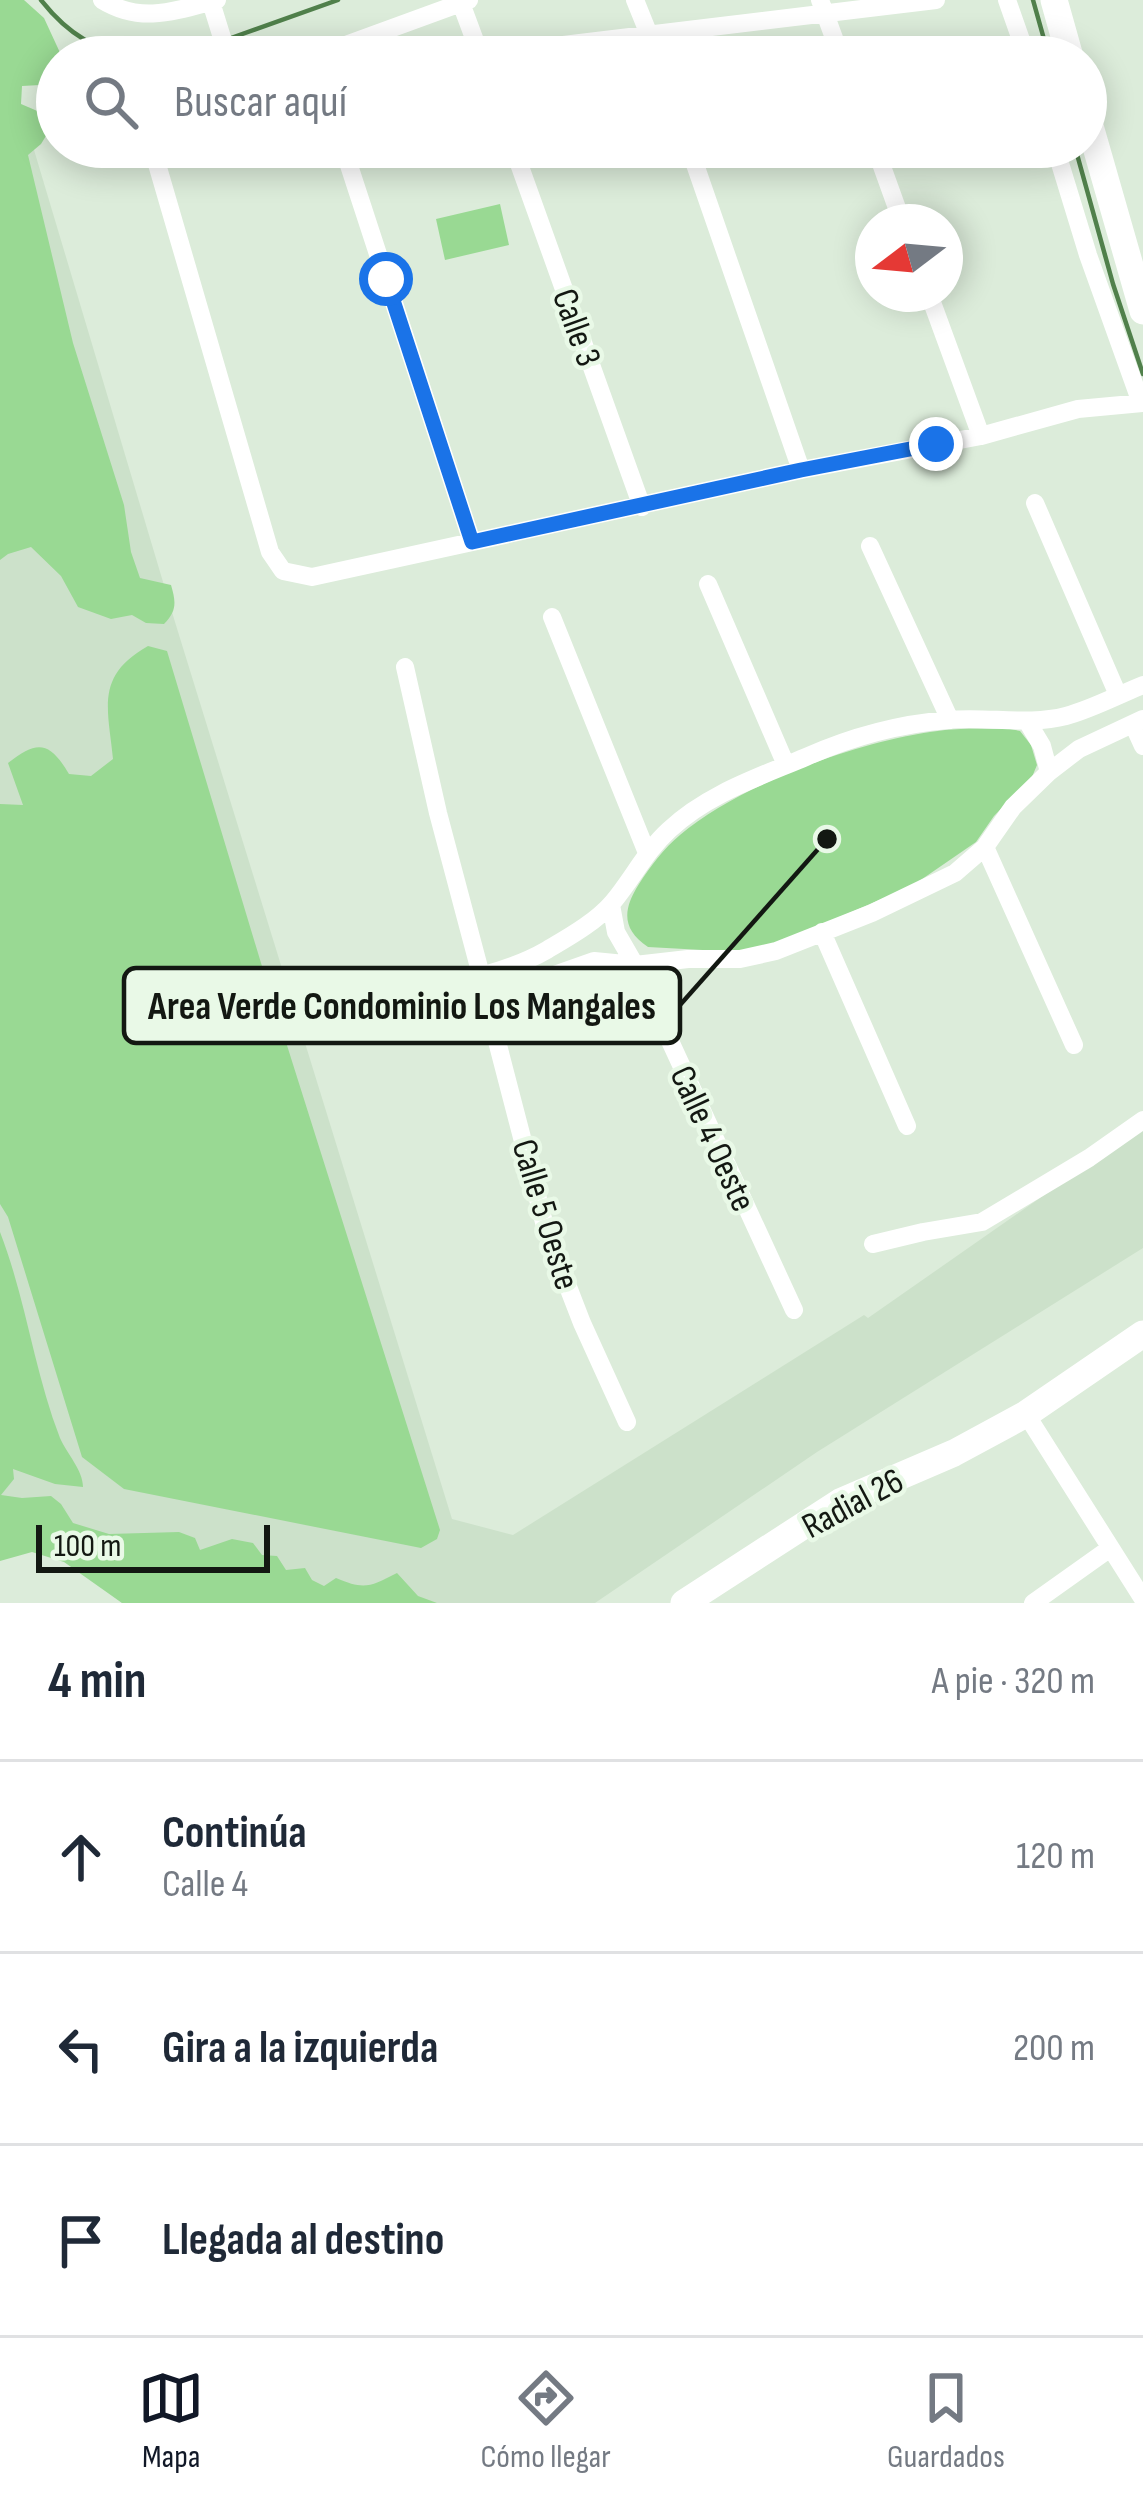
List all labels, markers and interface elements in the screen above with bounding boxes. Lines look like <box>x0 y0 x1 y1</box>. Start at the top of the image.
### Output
search box <box>36 36 1107 168</box>
icon: search <box>78 69 144 135</box>
text: Buscar aquí <box>174 75 347 130</box>
north arrow <box>855 204 963 312</box>
route start <box>359 252 413 306</box>
street label: Calle 3 <box>542 283 609 373</box>
route end <box>909 417 963 471</box>
callout: Area Verde Condominio Los Mangales <box>124 968 680 1043</box>
text: Area Verde Condominio Los Mangales <box>147 984 656 1031</box>
street label: Calle 4 Oeste <box>659 1060 764 1219</box>
street label: Calle 5 Oeste <box>501 1134 588 1295</box>
street label: Radial 26 <box>795 1460 911 1549</box>
scale bar <box>36 1519 270 1572</box>
text: 100 m <box>54 1526 121 1566</box>
text: 4 min <box>48 1651 147 1712</box>
text: A pie · 320 m <box>932 1658 1095 1705</box>
text: Continúa <box>162 1806 307 1861</box>
icon: ahead <box>48 1824 114 1890</box>
text: 120 m <box>1016 1833 1095 1880</box>
text: Calle 4 <box>162 1861 248 1908</box>
icon: left <box>48 2016 114 2082</box>
text: Gira a la izquierda <box>162 2021 438 2076</box>
text: 200 m <box>1013 2025 1095 2072</box>
icon: arrive <box>48 2208 114 2274</box>
text: Llegada al destino <box>162 2213 444 2268</box>
tab: Mapa <box>138 2365 204 2477</box>
tab: Cómo llegar <box>481 2365 611 2477</box>
tab: Guardados <box>887 2365 1005 2477</box>

